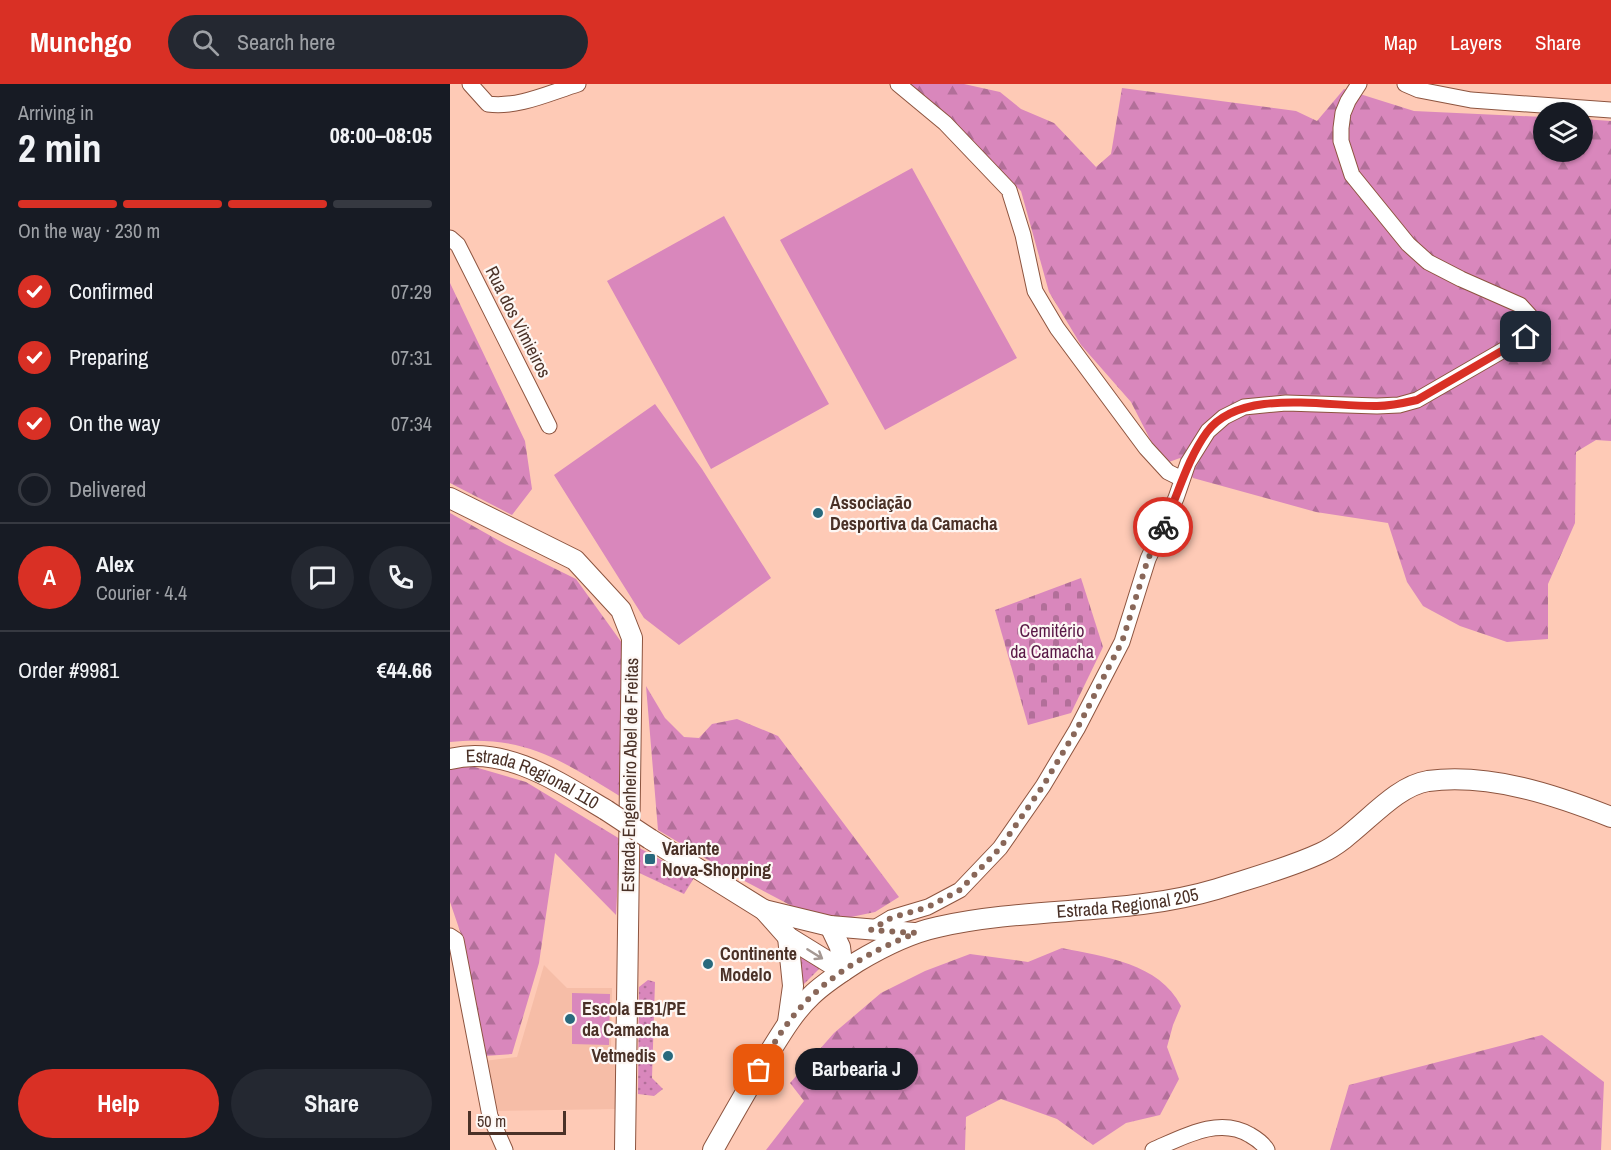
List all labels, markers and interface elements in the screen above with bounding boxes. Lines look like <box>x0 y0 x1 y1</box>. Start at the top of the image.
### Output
search box <box>168 15 588 69</box>
text: Munchgo <box>30 23 132 61</box>
icon: search <box>189 26 222 59</box>
text: Search here <box>237 27 335 57</box>
text: Map <box>1384 28 1417 57</box>
text: Layers <box>1450 28 1502 57</box>
text: Share <box>1535 28 1581 57</box>
text: Arriving in <box>18 99 94 126</box>
map controls <box>1533 102 1593 162</box>
button: layers <box>1533 102 1593 162</box>
text: 08:00–08:05 <box>330 120 432 150</box>
text: 2 min <box>18 122 102 174</box>
text: On the way · 230 m <box>18 217 160 244</box>
street label: Rua dos Vimieiros <box>480 262 557 382</box>
icon: check <box>18 275 51 308</box>
text: Confirmed <box>69 276 153 306</box>
text: 07:29 <box>391 278 432 305</box>
pin <box>1500 311 1551 362</box>
icon: home <box>1509 320 1542 353</box>
icon: check <box>18 341 51 374</box>
text: Preparing <box>69 342 148 372</box>
text: 07:31 <box>391 344 432 371</box>
icon: check <box>18 407 51 440</box>
text: On the way <box>69 408 160 438</box>
text: 07:34 <box>391 410 432 437</box>
text: Delivered <box>69 474 146 504</box>
place label: Associação Desportiva da Camacha <box>830 490 998 536</box>
courier <box>1133 497 1193 557</box>
marker: Associação Desportiva da Camacha <box>811 506 825 520</box>
icon: bike <box>1147 511 1180 544</box>
button: chat <box>291 546 354 609</box>
button: phone <box>369 546 432 609</box>
text: Alex <box>96 549 134 579</box>
text: A <box>43 562 56 592</box>
text: Courier · 4.4 <box>96 579 187 606</box>
park label: Cemitério da Camacha <box>1010 618 1094 664</box>
text: Order #9981 <box>18 655 119 685</box>
text: €44.66 <box>377 655 432 685</box>
street label: Estrada Engenheiro Abel de Freitas <box>615 657 644 893</box>
street label: Estrada Regional 110 <box>465 743 604 815</box>
place label: Variante Nova-Shopping <box>662 836 771 882</box>
marker: Variante Nova-Shopping <box>643 852 657 866</box>
street label: Estrada Regional 205 <box>1056 881 1201 924</box>
place label: Continente Modelo <box>720 941 797 987</box>
one-way arrow <box>807 948 824 961</box>
marker: Continente Modelo <box>701 957 715 971</box>
place label: Escola EB1/PE da Camacha <box>582 996 686 1042</box>
marker: Escola EB1/PE da Camacha <box>563 1012 577 1026</box>
place label: Vetmedis <box>591 1043 656 1068</box>
pin <box>733 1044 784 1095</box>
marker: Vetmedis <box>661 1049 675 1063</box>
callout: Barbearia J <box>795 1049 918 1091</box>
icon: bag <box>742 1053 775 1086</box>
text: Barbearia J <box>812 1055 901 1082</box>
button: Help <box>18 1069 219 1138</box>
button: Share <box>231 1069 432 1138</box>
scale bar <box>468 1108 566 1136</box>
text: 50 m <box>477 1110 506 1132</box>

